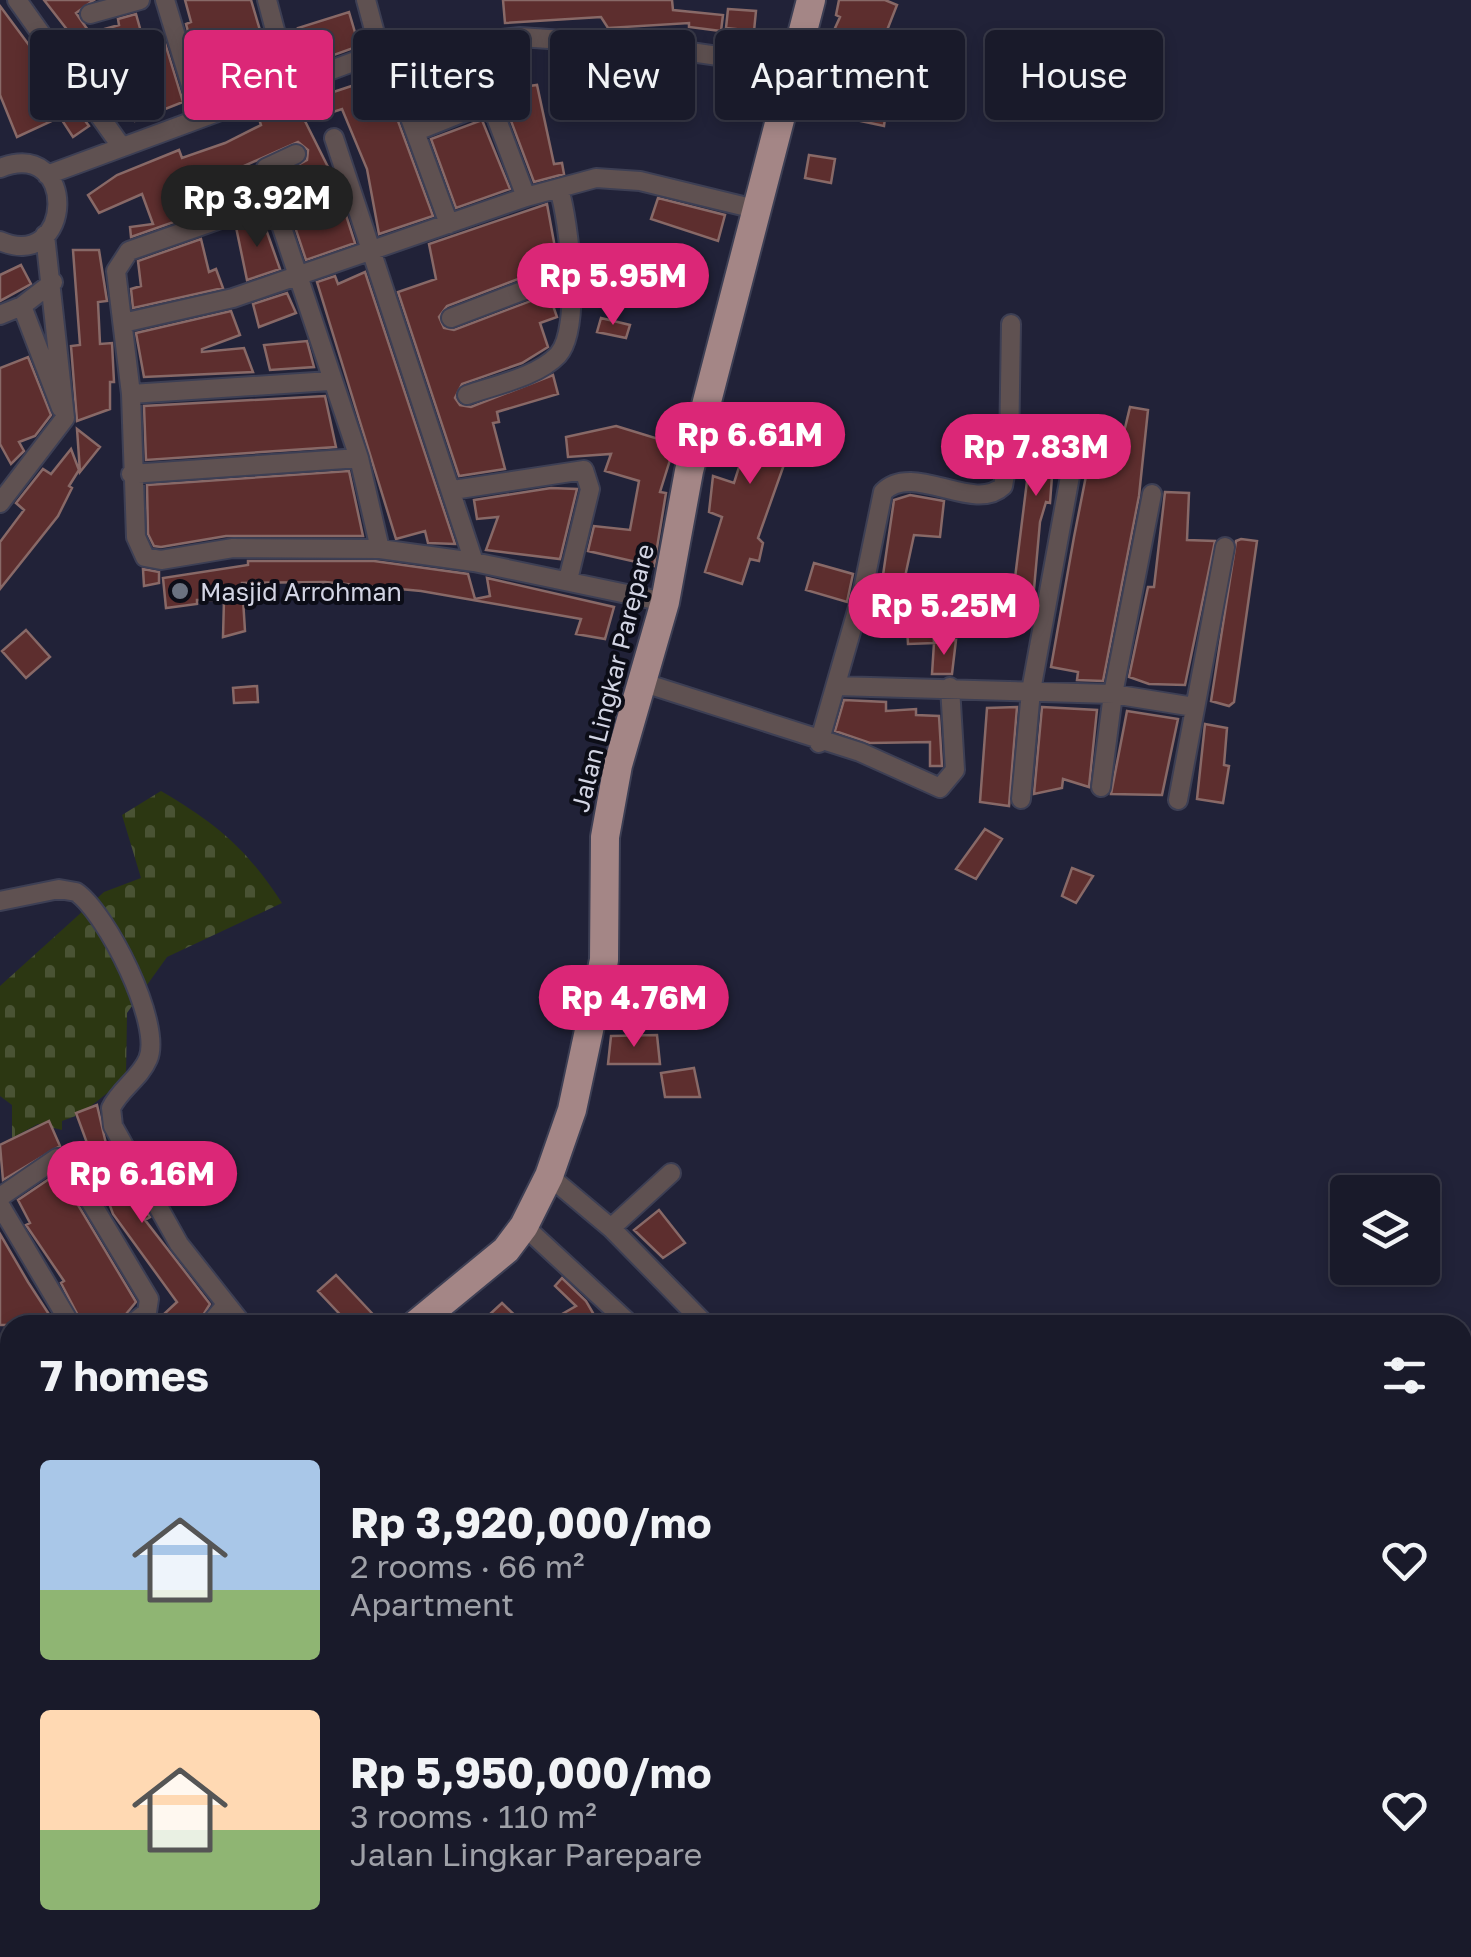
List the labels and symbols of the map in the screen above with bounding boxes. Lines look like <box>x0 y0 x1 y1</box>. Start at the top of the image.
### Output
pin: Rp 3.92M <box>154 165 360 250</box>
pin: Rp 5.95M <box>510 243 716 328</box>
pin: Rp 6.61M <box>647 402 853 487</box>
pin: Rp 7.83M <box>933 414 1139 499</box>
street label: Jalan Lingkar Parepare <box>564 541 660 815</box>
pin: Rp 5.25M <box>841 573 1047 658</box>
place label: Masjid Arrohman <box>200 576 402 607</box>
marker: Masjid Arrohman <box>169 580 191 602</box>
pin: Rp 4.76M <box>531 965 737 1050</box>
pin: Rp 6.16M <box>39 1141 245 1226</box>

